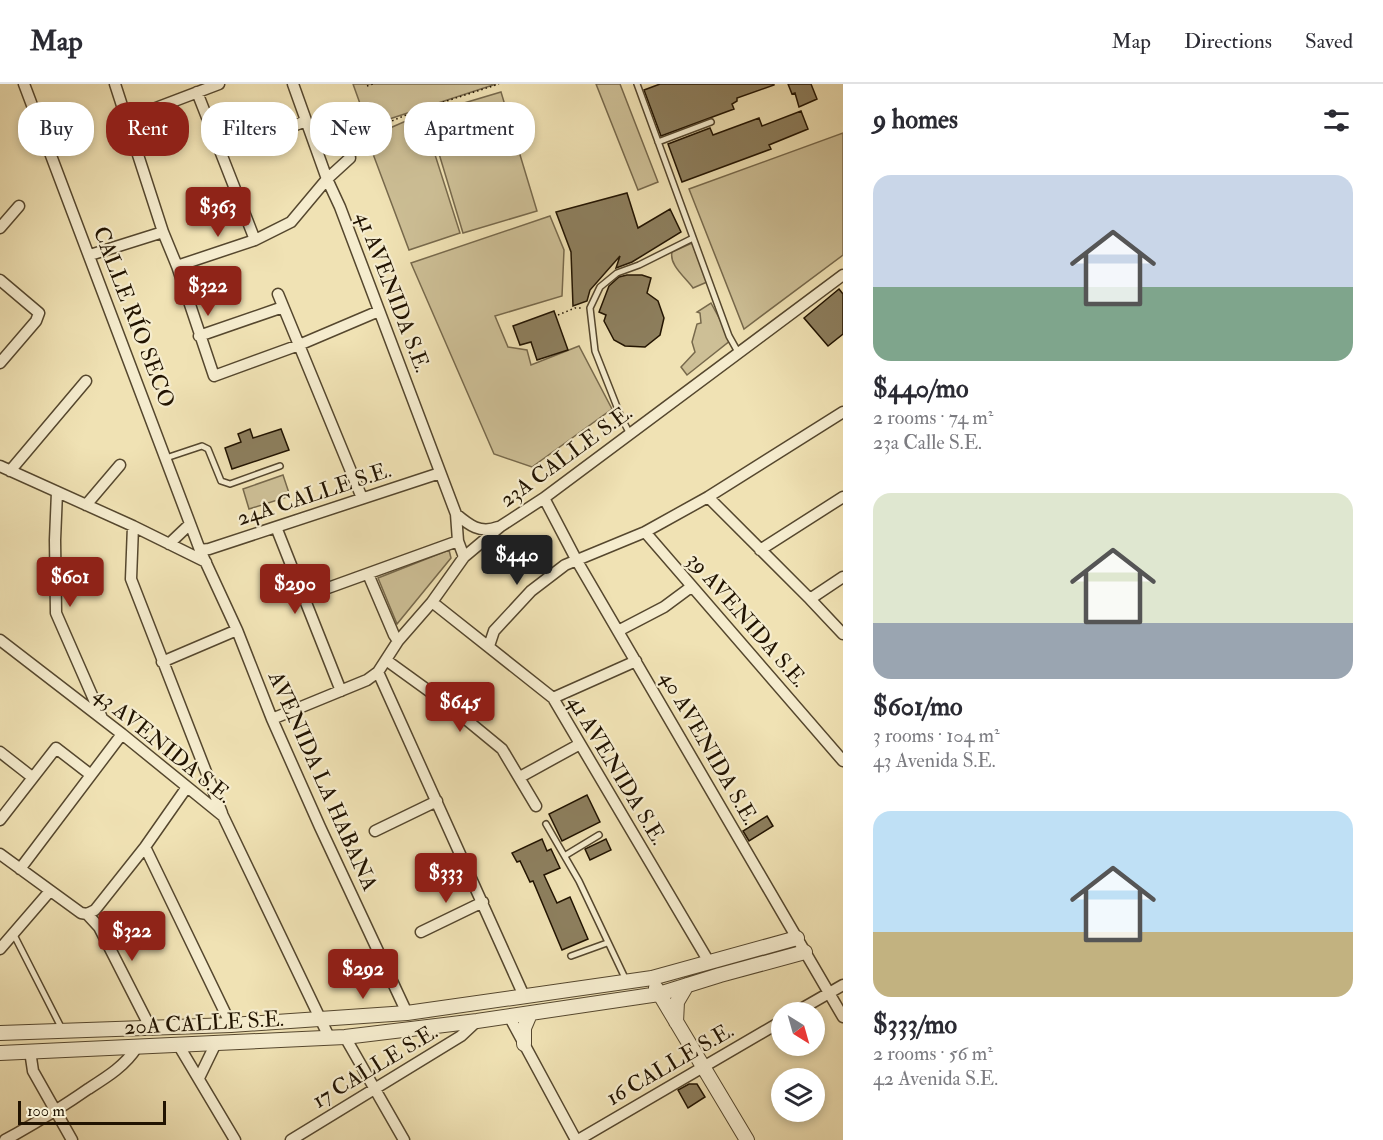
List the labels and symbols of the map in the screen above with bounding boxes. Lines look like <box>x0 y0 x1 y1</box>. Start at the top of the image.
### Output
pin: $363 <box>182 187 254 238</box>
street label: 41 AVENIDA S.E. <box>350 208 436 376</box>
street label: CALLE RÍO SECO <box>87 223 181 411</box>
pin: $322 <box>172 266 244 317</box>
street label: 23A CALLE S.E. <box>494 398 638 514</box>
street label: 24A CALLE S.E. <box>233 456 395 532</box>
pin: $440 <box>481 535 553 586</box>
street label: 39 AVENIDA S.E. <box>681 547 813 693</box>
pin: $601 <box>34 557 106 608</box>
pin: $290 <box>259 564 331 615</box>
street label: AVENIDA LA HABANA <box>262 666 384 895</box>
street label: 40 AVENIDA S.E. <box>654 666 764 830</box>
street label: 43 AVENIDA S.E. <box>88 681 238 809</box>
pin: $645 <box>424 682 496 733</box>
street label: 41 AVENIDA S.E. <box>561 690 673 850</box>
pin: $333 <box>410 853 482 904</box>
pin: $322 <box>96 911 168 962</box>
pin: $292 <box>327 949 399 1000</box>
north arrow <box>771 1002 825 1056</box>
street label: 20A CALLE S.E. <box>123 1005 285 1041</box>
street label: 16 CALLE S.E. <box>601 1016 739 1112</box>
street label: 17 CALLE S.E. <box>307 1018 443 1114</box>
scale bar <box>18 1098 166 1126</box>

